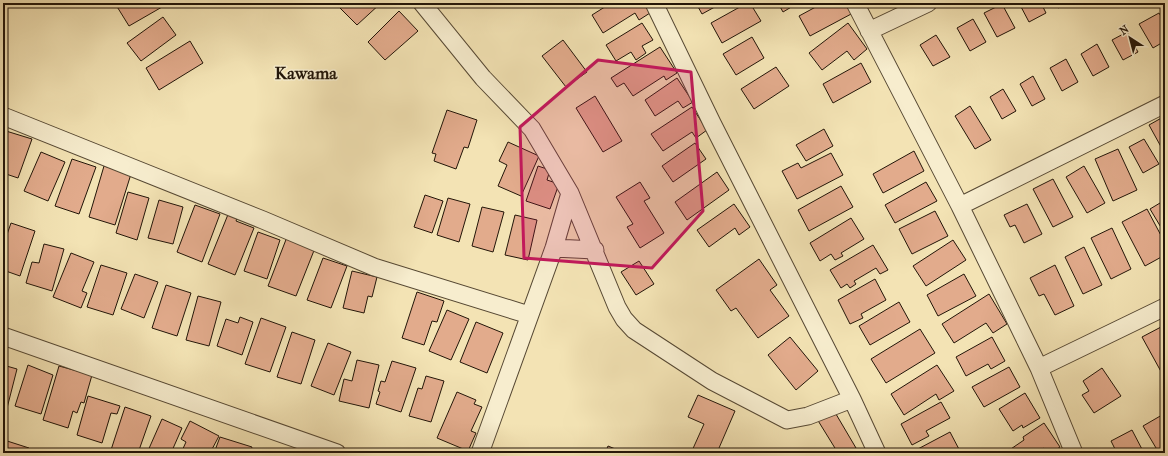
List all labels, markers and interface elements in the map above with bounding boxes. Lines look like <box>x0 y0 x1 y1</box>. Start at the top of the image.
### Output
north arrow <box>1110 18 1150 58</box>
text: N <box>1117 22 1132 38</box>
district label: Kawama <box>275 63 338 83</box>

